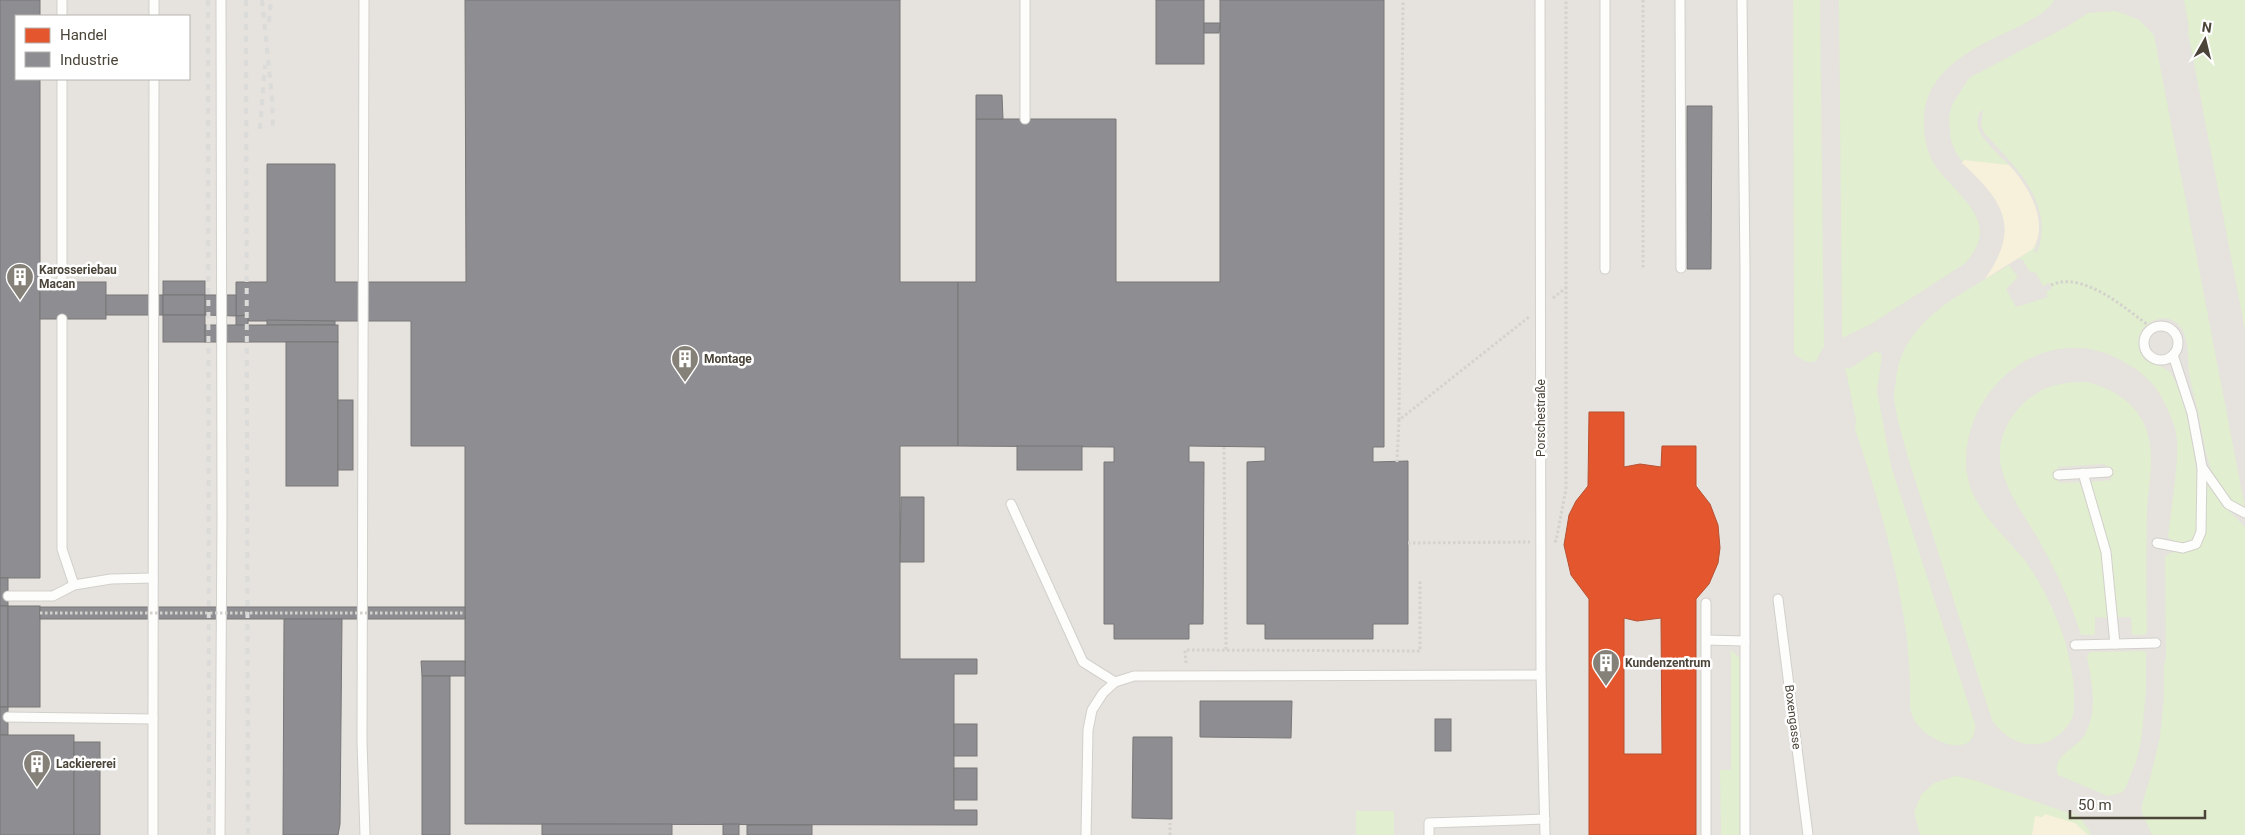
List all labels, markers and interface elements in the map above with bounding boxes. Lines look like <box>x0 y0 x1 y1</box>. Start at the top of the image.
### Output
legend <box>15 15 190 80</box>
north arrow <box>2180 15 2230 65</box>
text: N <box>2201 19 2213 36</box>
text: Handel <box>60 26 107 44</box>
text: Industrie <box>60 51 118 69</box>
building icon: Karosseriebau Macan <box>5 262 35 301</box>
place label: Karosseriebau Macan <box>39 263 117 291</box>
building icon: Montage <box>670 344 700 383</box>
place label: Montage <box>704 352 752 366</box>
street label: Porschestraße <box>1534 379 1548 457</box>
building icon: Kundenzentrum <box>1591 648 1621 687</box>
place label: Kundenzentrum <box>1625 656 1711 670</box>
street label: Boxengasse <box>1782 684 1804 750</box>
building icon: Lackiererei <box>22 749 52 788</box>
place label: Lackiererei <box>56 757 116 771</box>
scale bar <box>2070 788 2205 820</box>
text: 50 m <box>2078 796 2112 814</box>

